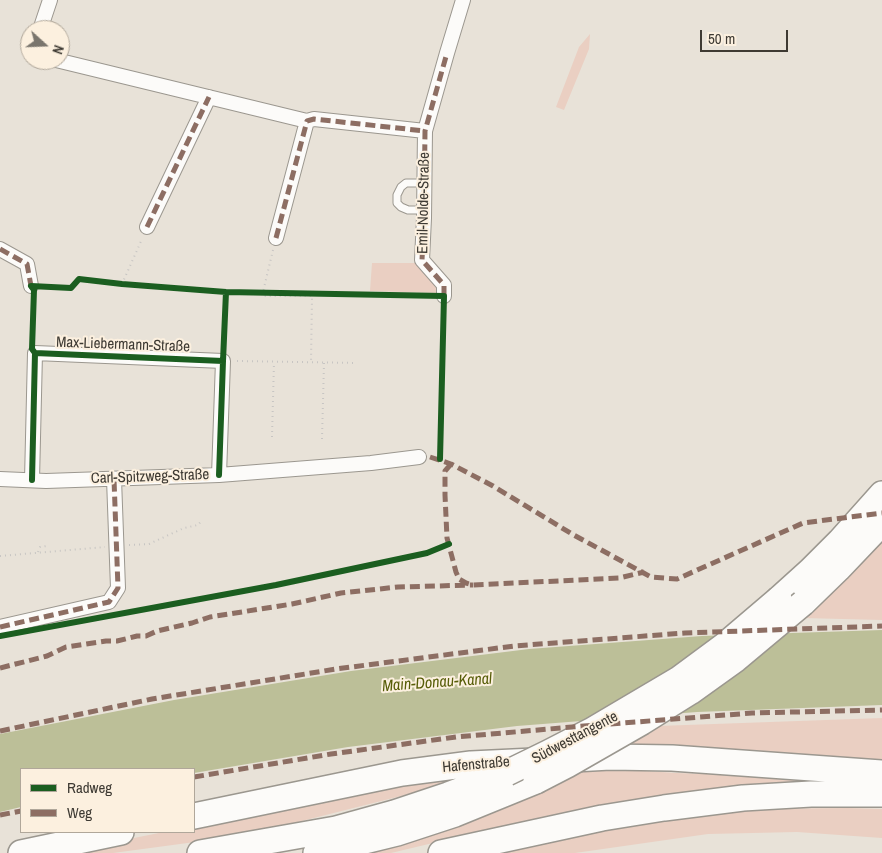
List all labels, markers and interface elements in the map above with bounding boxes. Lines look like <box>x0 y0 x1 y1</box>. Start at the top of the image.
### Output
north arrow <box>20 20 70 70</box>
scale bar <box>702 20 790 52</box>
text: 50 m <box>708 28 735 49</box>
text: N <box>48 43 68 57</box>
street label: Emil-Nolde-Straße <box>414 152 434 254</box>
street label: Max-Liebermann-Straße <box>56 334 190 356</box>
street label: Carl-Spitzweg-Straße <box>91 466 209 488</box>
water label: Main-Donau-Kanal <box>381 670 493 696</box>
street label: Südwesttangente <box>529 708 621 768</box>
street label: Hafenstraße <box>442 753 510 777</box>
legend <box>20 768 195 833</box>
text: Radweg <box>67 777 112 798</box>
text: Weg <box>67 802 92 823</box>

